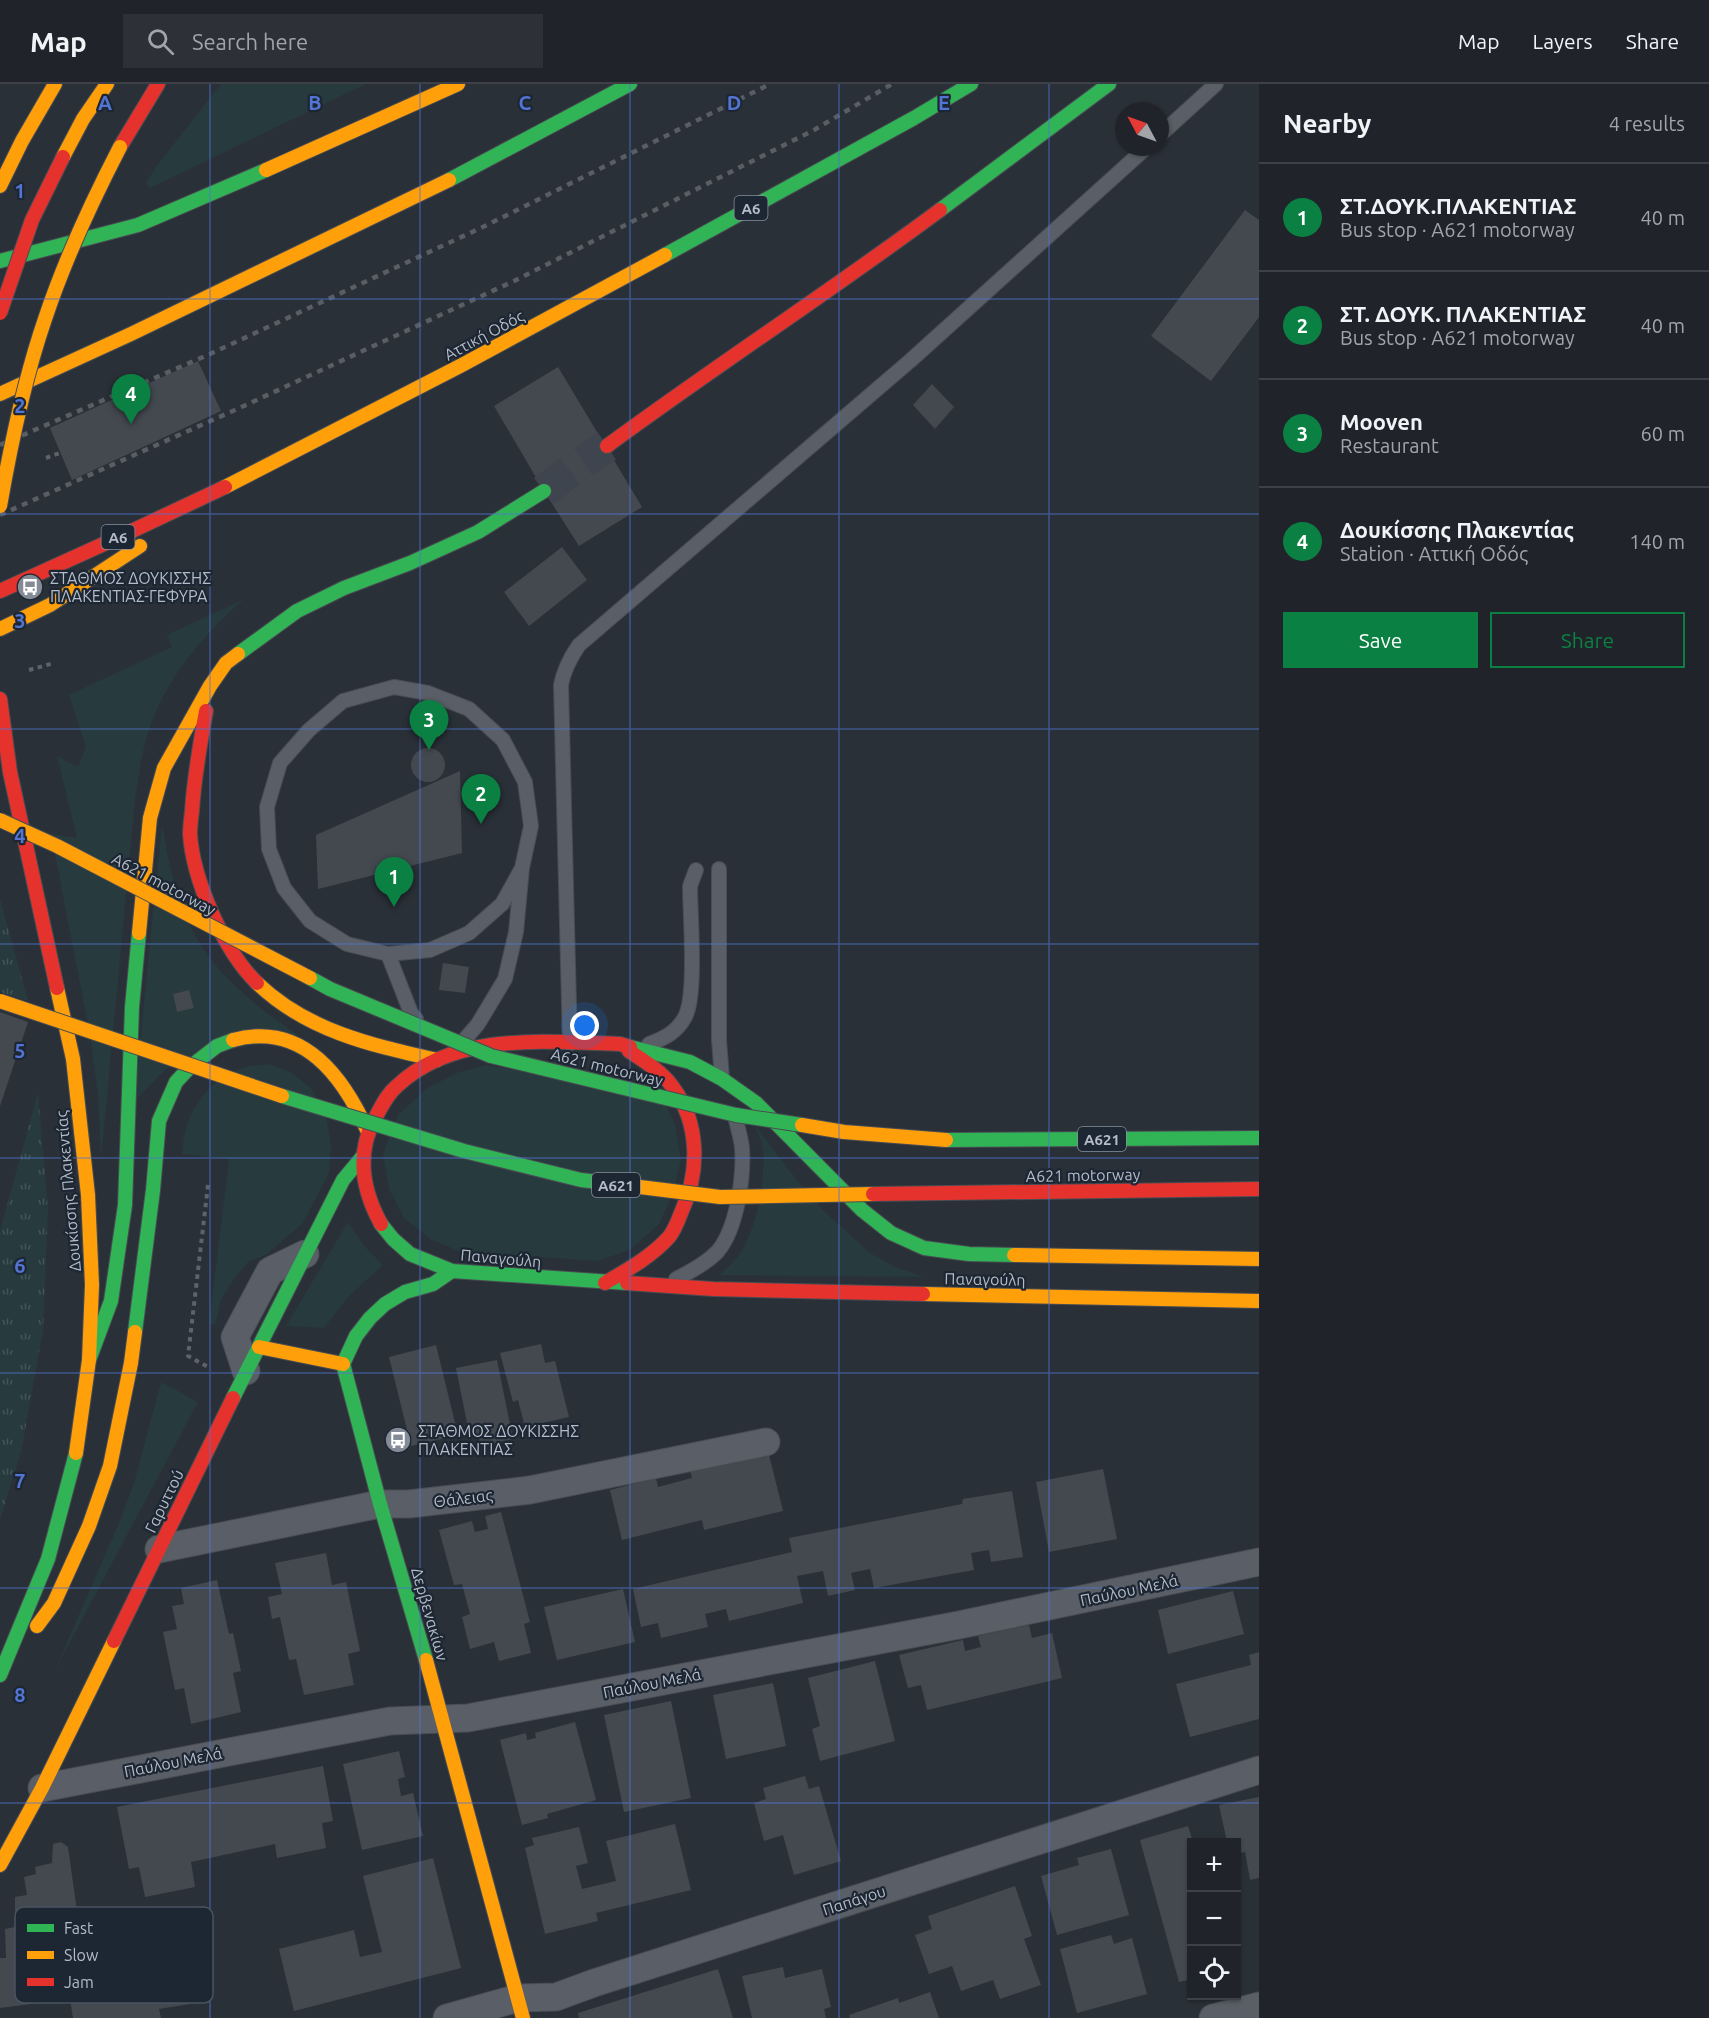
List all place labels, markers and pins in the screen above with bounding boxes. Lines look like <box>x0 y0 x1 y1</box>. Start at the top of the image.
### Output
pin: 4 <box>112 374 150 424</box>
place label: ΣΤΑΘΜΟΣ ΔΟΥΚΙΣΣΗΣ ΠΛΑΚΕΝΤΙΑΣ-ΓΕΦΥΡΑ <box>50 569 211 605</box>
bus stop icon: ΣΤΑΘΜΟΣ ΔΟΥΚΙΣΣΗΣ ΠΛΑΚΕΝΤΙΑΣ-ΓΕΦΥΡΑ <box>15 572 45 602</box>
pin: 3 <box>410 700 448 750</box>
pin: 2 <box>462 774 500 824</box>
pin: 1 <box>374 858 414 907</box>
place label: ΣΤΑΘΜΟΣ ΔΟΥΚΙΣΣΗΣ ΠΛΑΚΕΝΤΙΑΣ <box>418 1422 579 1458</box>
bus stop icon: ΣΤΑΘΜΟΣ ΔΟΥΚΙΣΣΗΣ ΠΛΑΚΕΝΤΙΑΣ <box>383 1425 413 1455</box>

